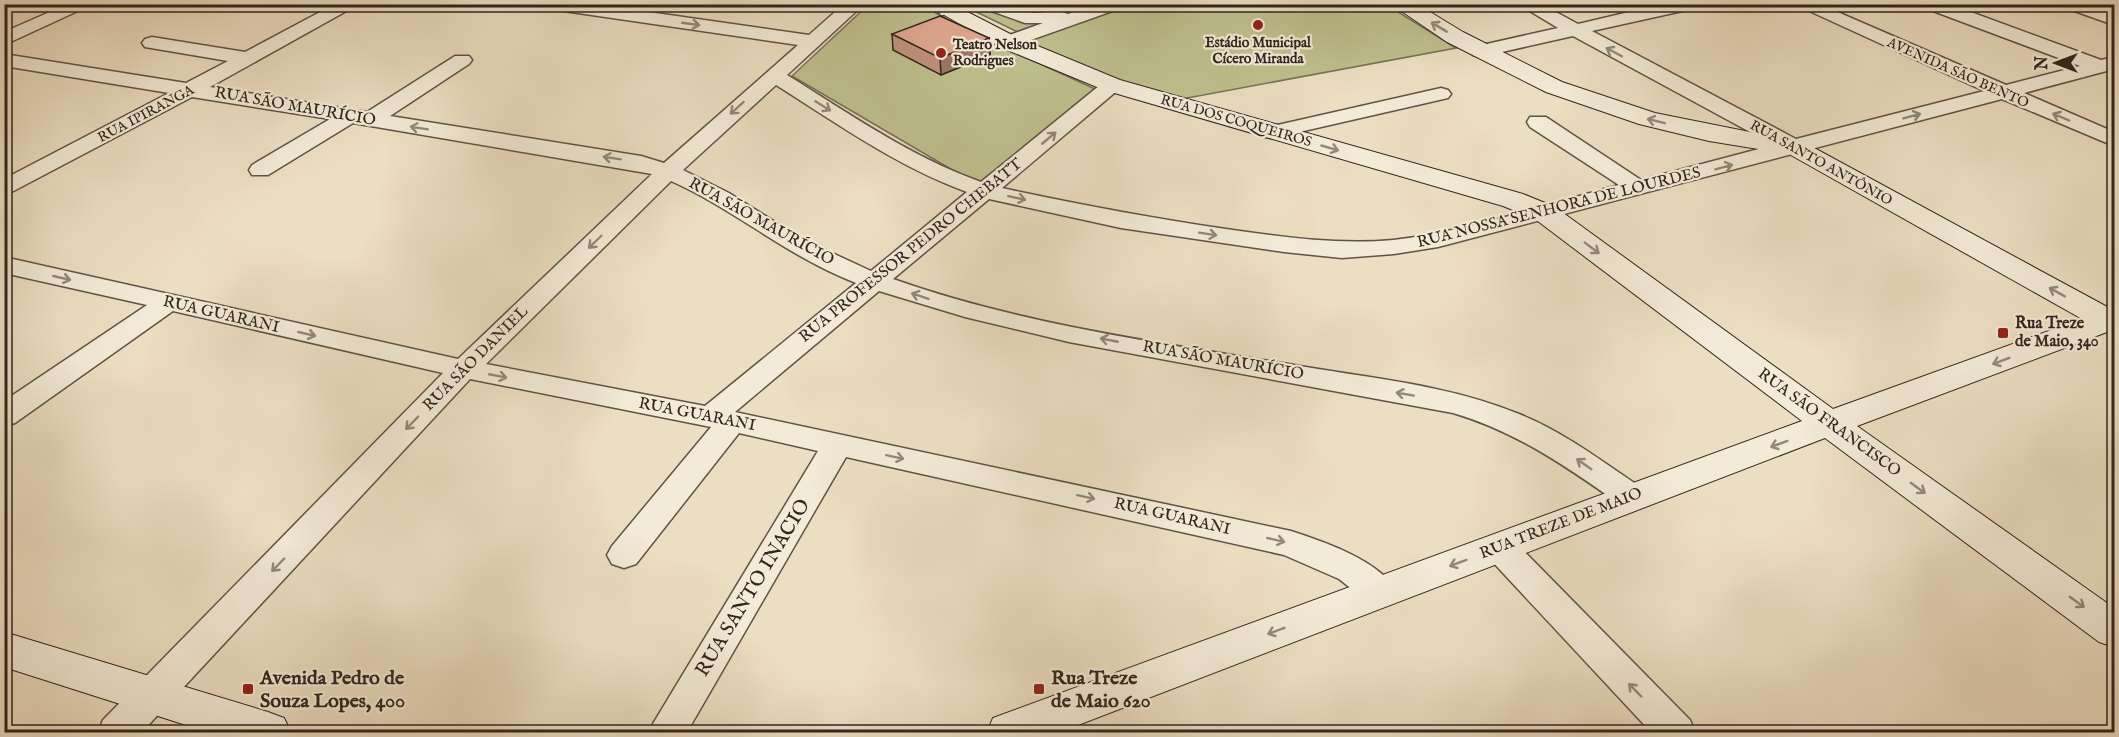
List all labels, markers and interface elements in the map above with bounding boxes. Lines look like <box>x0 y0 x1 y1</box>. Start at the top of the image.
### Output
marker: Estádio Municipal Cícero Miranda <box>1251 18 1265 32</box>
one-way arrow <box>681 19 701 30</box>
one-way arrow <box>1431 21 1448 33</box>
street label: AVENIDA SÃO BENTO <box>1883 32 2032 113</box>
north arrow <box>2026 33 2086 93</box>
place label: Estádio Municipal Cícero Miranda <box>1205 34 1312 68</box>
place label: Teatro Nelson Rodrigues <box>952 36 1037 70</box>
marker: Teatro Nelson Rodrigues <box>934 46 948 60</box>
one-way arrow <box>1606 46 1623 58</box>
text: N <box>2033 56 2053 71</box>
street label: RUA IPIRANGA <box>95 81 198 147</box>
street label: RUA SÃO MAURÍCIO <box>213 81 377 131</box>
street label: RUA DOS COQUEIROS <box>1158 91 1314 151</box>
one-way arrow <box>814 100 831 112</box>
one-way arrow <box>730 101 745 115</box>
one-way arrow <box>1902 110 1921 122</box>
one-way arrow <box>2052 111 2070 123</box>
one-way arrow <box>1647 114 1666 126</box>
street label: RUA SANTO ANTÔNIO <box>1747 115 1896 210</box>
one-way arrow <box>410 122 430 133</box>
one-way arrow <box>1041 131 1057 144</box>
one-way arrow <box>1320 142 1339 154</box>
one-way arrow <box>603 153 622 164</box>
street label: RUA PROFESSOR PEDRO CHEBATT <box>795 154 1027 347</box>
one-way arrow <box>1714 160 1733 172</box>
street label: RUA NOSSA SENHORA DE LOURDES <box>1415 163 1703 253</box>
street label: RUA SÃO MAURÍCIO <box>685 172 838 270</box>
one-way arrow <box>1007 193 1026 204</box>
one-way arrow <box>1198 228 1218 239</box>
one-way arrow <box>588 234 603 249</box>
one-way arrow <box>1584 242 1600 254</box>
one-way arrow <box>52 273 71 285</box>
one-way arrow <box>2048 286 2066 297</box>
one-way arrow <box>911 290 930 301</box>
street label: RUA GUARANI <box>161 292 281 338</box>
street label: RUA SÃO DANIEL <box>418 300 533 416</box>
place label: Rua Treze de Maio, 340 <box>2015 314 2099 352</box>
marker: Rua Treze de Maio, 340 <box>1996 326 2010 340</box>
one-way arrow <box>297 329 317 340</box>
one-way arrow <box>1100 334 1120 345</box>
street label: RUA SÃO MAURÍCIO <box>1141 335 1305 385</box>
one-way arrow <box>1992 356 2011 367</box>
street label: RUA SÃO FRANCISCO <box>1753 363 1906 482</box>
one-way arrow <box>488 371 507 382</box>
one-way arrow <box>1395 388 1415 399</box>
street label: RUA GUARANI <box>637 394 757 436</box>
one-way arrow <box>405 416 420 431</box>
one-way arrow <box>1770 439 1789 450</box>
one-way arrow <box>886 451 905 463</box>
one-way arrow <box>1576 458 1593 470</box>
one-way arrow <box>1910 482 1926 494</box>
street label: RUA TREZE DE MAIO <box>1477 484 1645 564</box>
one-way arrow <box>1076 492 1095 504</box>
street label: RUA GUARANI <box>1112 494 1232 540</box>
street label: RUA SANTO INACIO <box>690 495 816 681</box>
one-way arrow <box>1266 535 1285 547</box>
one-way arrow <box>271 557 285 572</box>
one-way arrow <box>1449 558 1468 569</box>
one-way arrow <box>2068 596 2084 609</box>
one-way arrow <box>1267 626 1285 637</box>
place label: Avenida Pedro de Souza Lopes, 400 <box>259 666 405 714</box>
place label: Rua Treze de Maio 620 <box>1051 666 1151 714</box>
marker: Avenida Pedro de Souza Lopes, 400 <box>241 682 255 696</box>
marker: Rua Treze de Maio 620 <box>1032 682 1046 696</box>
one-way arrow <box>1629 683 1643 698</box>

